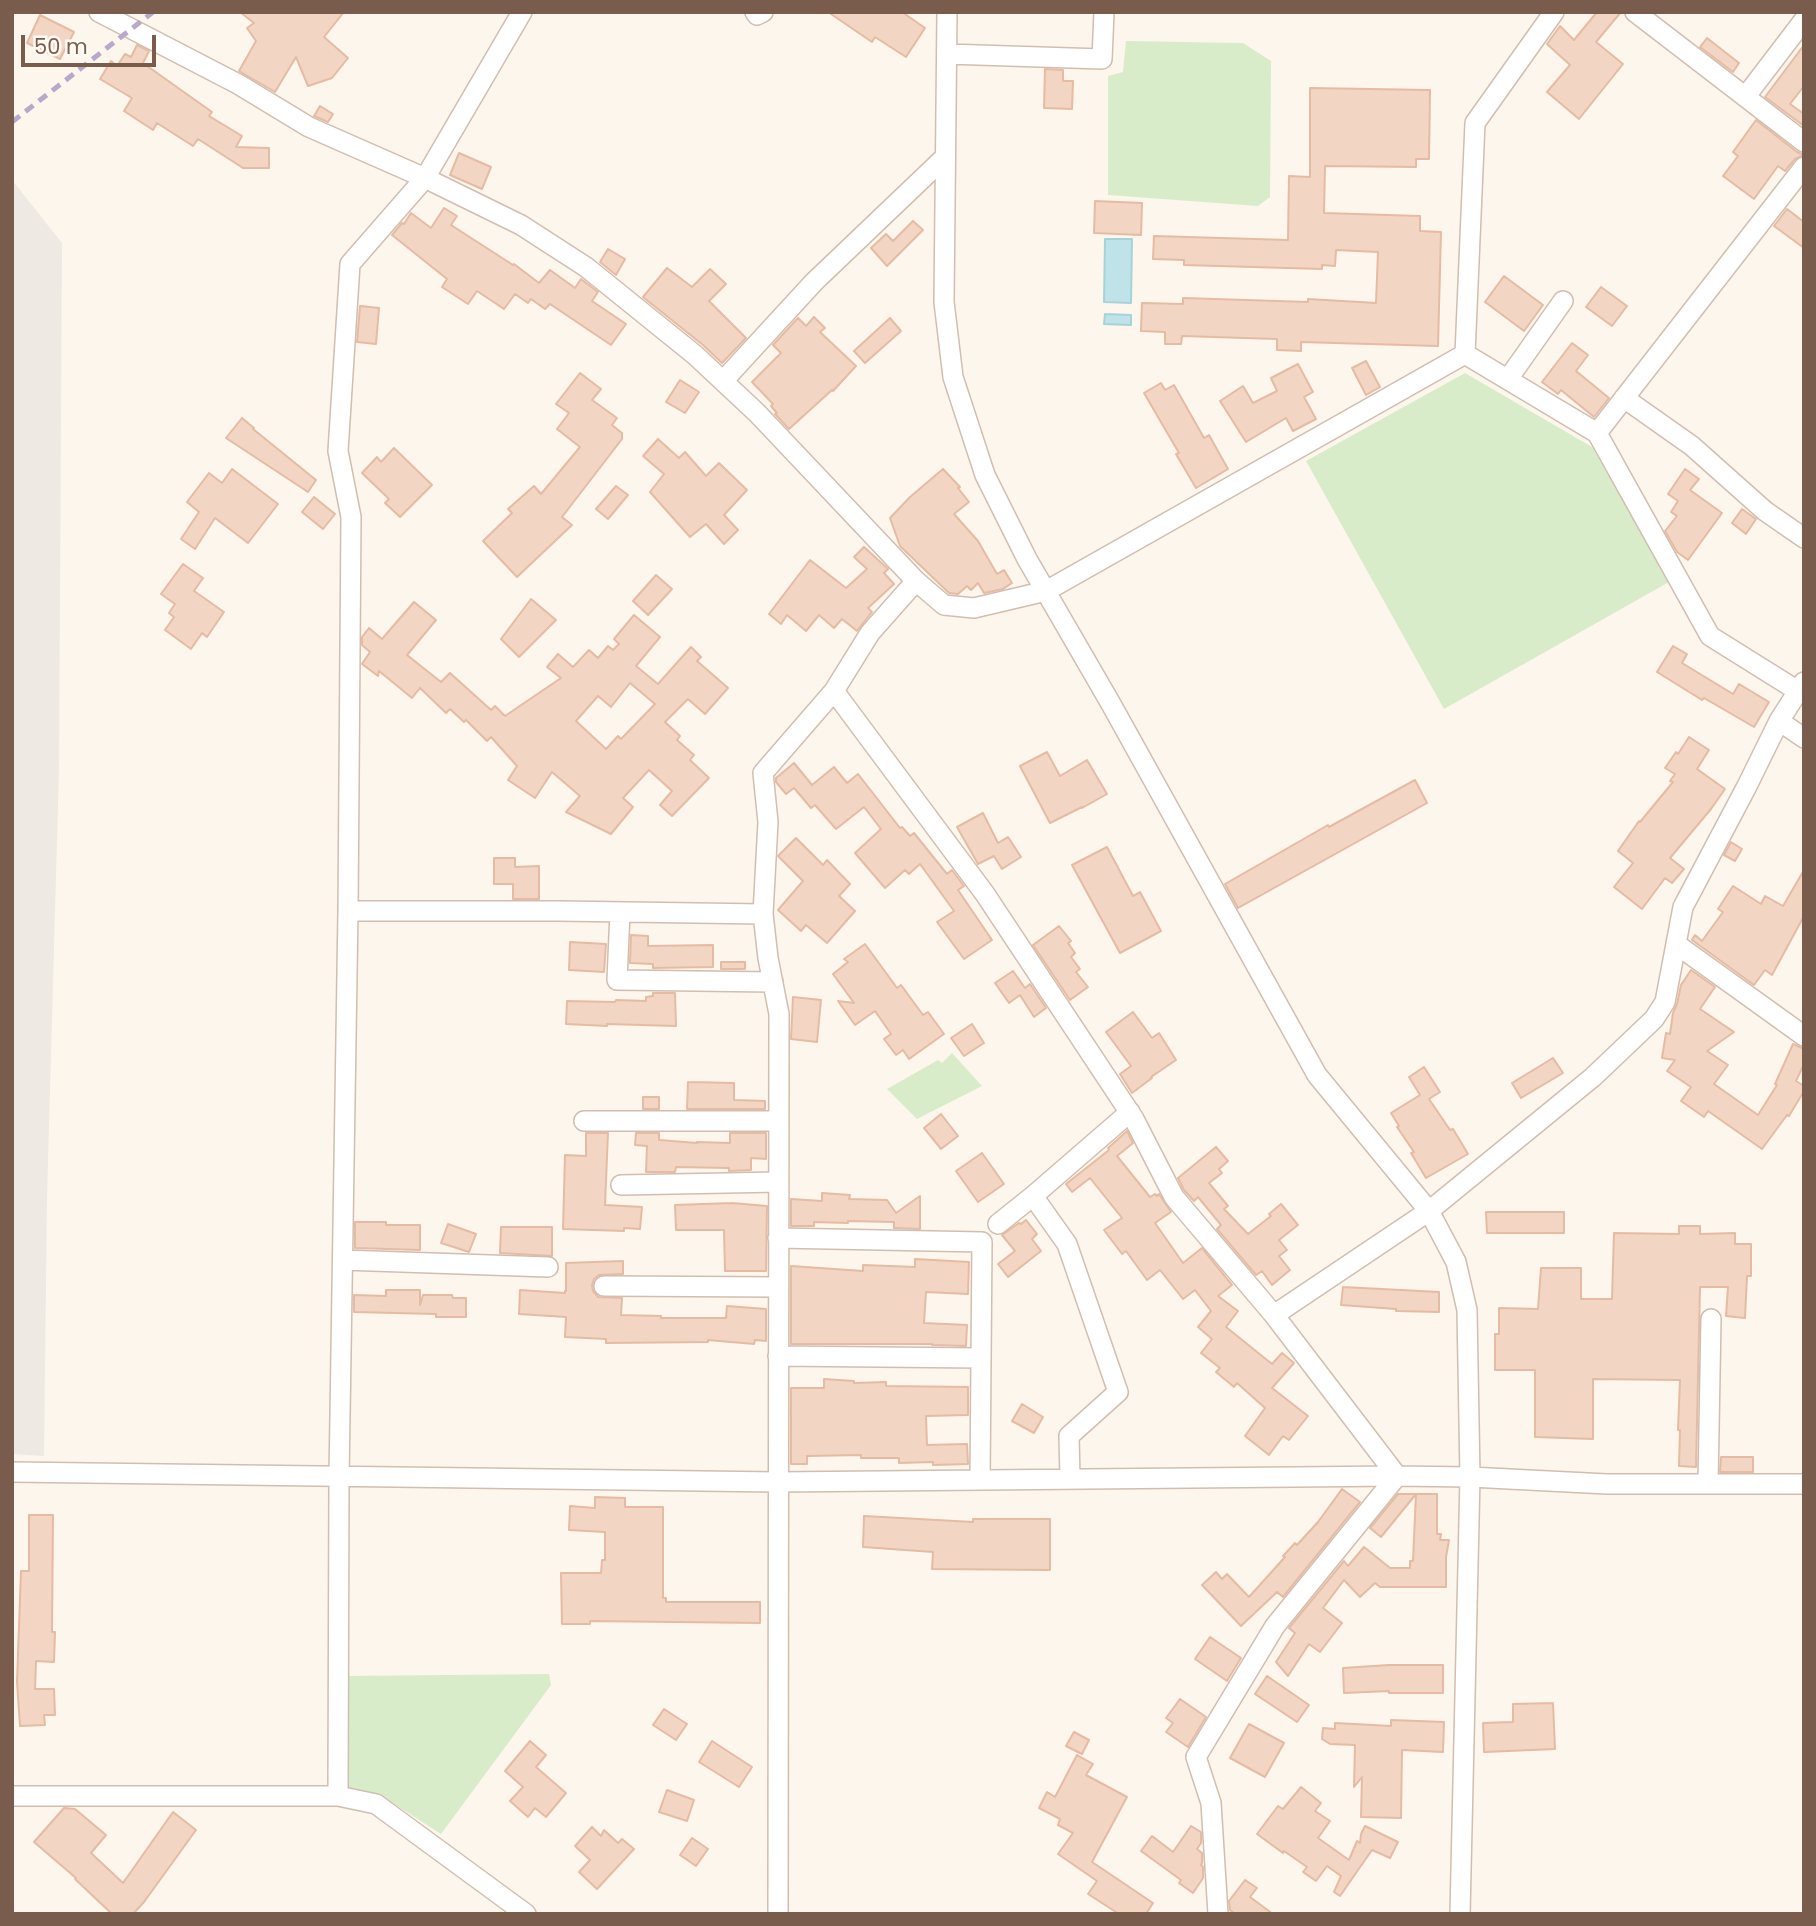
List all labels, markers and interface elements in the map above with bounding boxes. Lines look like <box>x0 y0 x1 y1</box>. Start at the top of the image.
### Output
scale bar <box>24 21 159 65</box>
text: 50 m <box>34 32 88 61</box>

